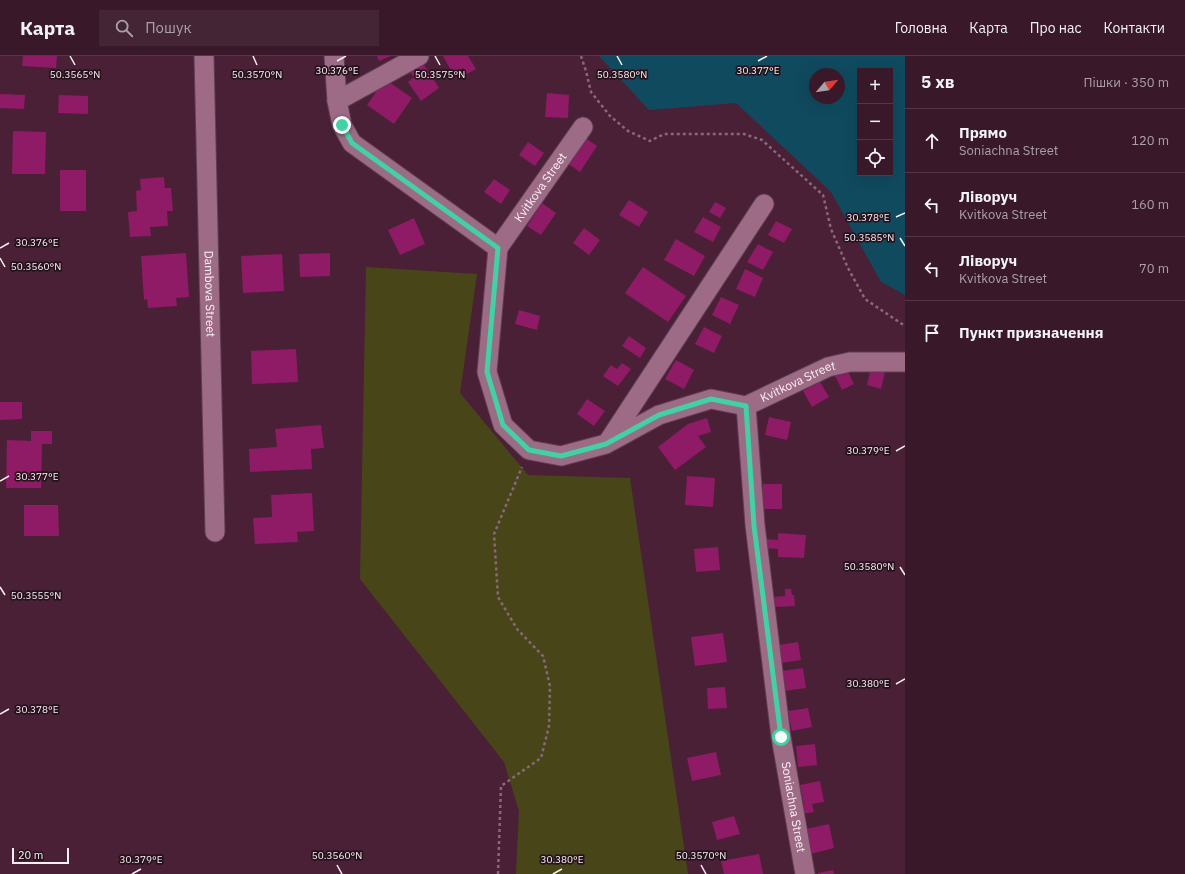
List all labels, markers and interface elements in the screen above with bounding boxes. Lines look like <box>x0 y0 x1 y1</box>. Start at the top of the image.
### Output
search box <box>99 10 379 46</box>
text: Карта <box>20 16 75 40</box>
icon: search <box>113 17 135 39</box>
text: Пошук <box>145 18 192 37</box>
text: Головна <box>895 19 947 37</box>
text: Карта <box>969 19 1008 37</box>
text: Про нас <box>1030 19 1082 37</box>
text: Контакти <box>1104 19 1165 37</box>
text: 30.376°E <box>315 64 359 77</box>
text: 30.377°E <box>736 64 780 77</box>
text: 50.3565°N <box>50 68 100 81</box>
text: 50.3570°N <box>232 68 282 81</box>
text: 50.3575°N <box>415 68 465 81</box>
text: 50.3580°N <box>597 68 647 81</box>
north arrow <box>809 68 845 104</box>
map controls <box>857 68 893 176</box>
button: + <box>857 68 893 104</box>
text: 5 хв <box>921 71 955 93</box>
text: Пішки · 350 m <box>1083 74 1169 91</box>
button: − <box>857 104 893 140</box>
route end <box>333 116 351 134</box>
text: Прямо <box>959 123 1007 142</box>
icon: ahead <box>921 130 943 152</box>
text: 120 m <box>1131 132 1169 149</box>
button: locate <box>857 140 893 176</box>
text: Soniachna Street <box>959 142 1058 159</box>
street label: Kvitkova Street <box>511 150 570 225</box>
text: Ліворуч <box>959 187 1017 206</box>
icon: left <box>921 194 943 216</box>
text: 160 m <box>1131 196 1169 213</box>
text: Kvitkova Street <box>959 206 1047 223</box>
text: 30.378°E <box>846 211 890 224</box>
text: 50.3585°N <box>844 231 894 244</box>
text: 30.376°E <box>15 236 59 249</box>
street label: Dambova Street <box>202 250 218 337</box>
text: Ліворуч <box>959 251 1017 270</box>
icon: left <box>921 258 943 280</box>
text: 50.3560°N <box>11 260 61 273</box>
text: 70 m <box>1139 260 1169 277</box>
text: Kvitkova Street <box>959 270 1047 287</box>
icon: arrive <box>921 322 943 344</box>
text: Пункт призначення <box>959 323 1104 342</box>
street label: Kvitkova Street <box>758 358 837 405</box>
text: 30.379°E <box>846 444 890 457</box>
text: 30.377°E <box>15 470 59 483</box>
text: 50.3580°N <box>844 560 894 573</box>
text: 50.3555°N <box>11 589 61 602</box>
text: 30.380°E <box>846 677 890 690</box>
text: 30.378°E <box>15 703 59 716</box>
route start <box>772 728 790 746</box>
street label: Soniachna Street <box>778 760 809 853</box>
scale bar <box>12 846 69 865</box>
text: 20 m <box>18 848 43 862</box>
text: 50.3560°N <box>312 849 362 862</box>
text: 50.3570°N <box>676 849 726 862</box>
text: 30.379°E <box>119 853 163 866</box>
text: 30.380°E <box>540 853 584 866</box>

